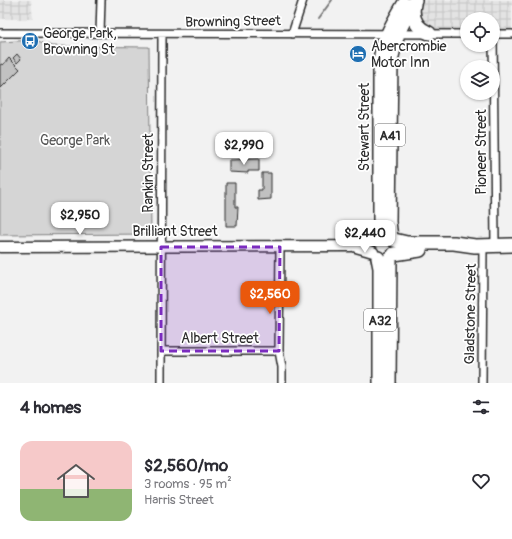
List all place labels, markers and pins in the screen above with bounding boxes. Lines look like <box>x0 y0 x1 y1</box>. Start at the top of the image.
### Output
place label: George Park, Browning St <box>43 25 117 58</box>
bus stop icon: George Park, Browning St <box>20 31 40 51</box>
place label: Abercrombie Motor Inn <box>371 38 447 71</box>
hotel icon: Abercrombie Motor Inn <box>348 44 368 64</box>
pin: $2,990 <box>211 132 277 166</box>
pin: $2,950 <box>47 202 113 236</box>
pin: $2,440 <box>332 220 398 254</box>
pin: $2,560 <box>237 281 303 315</box>

